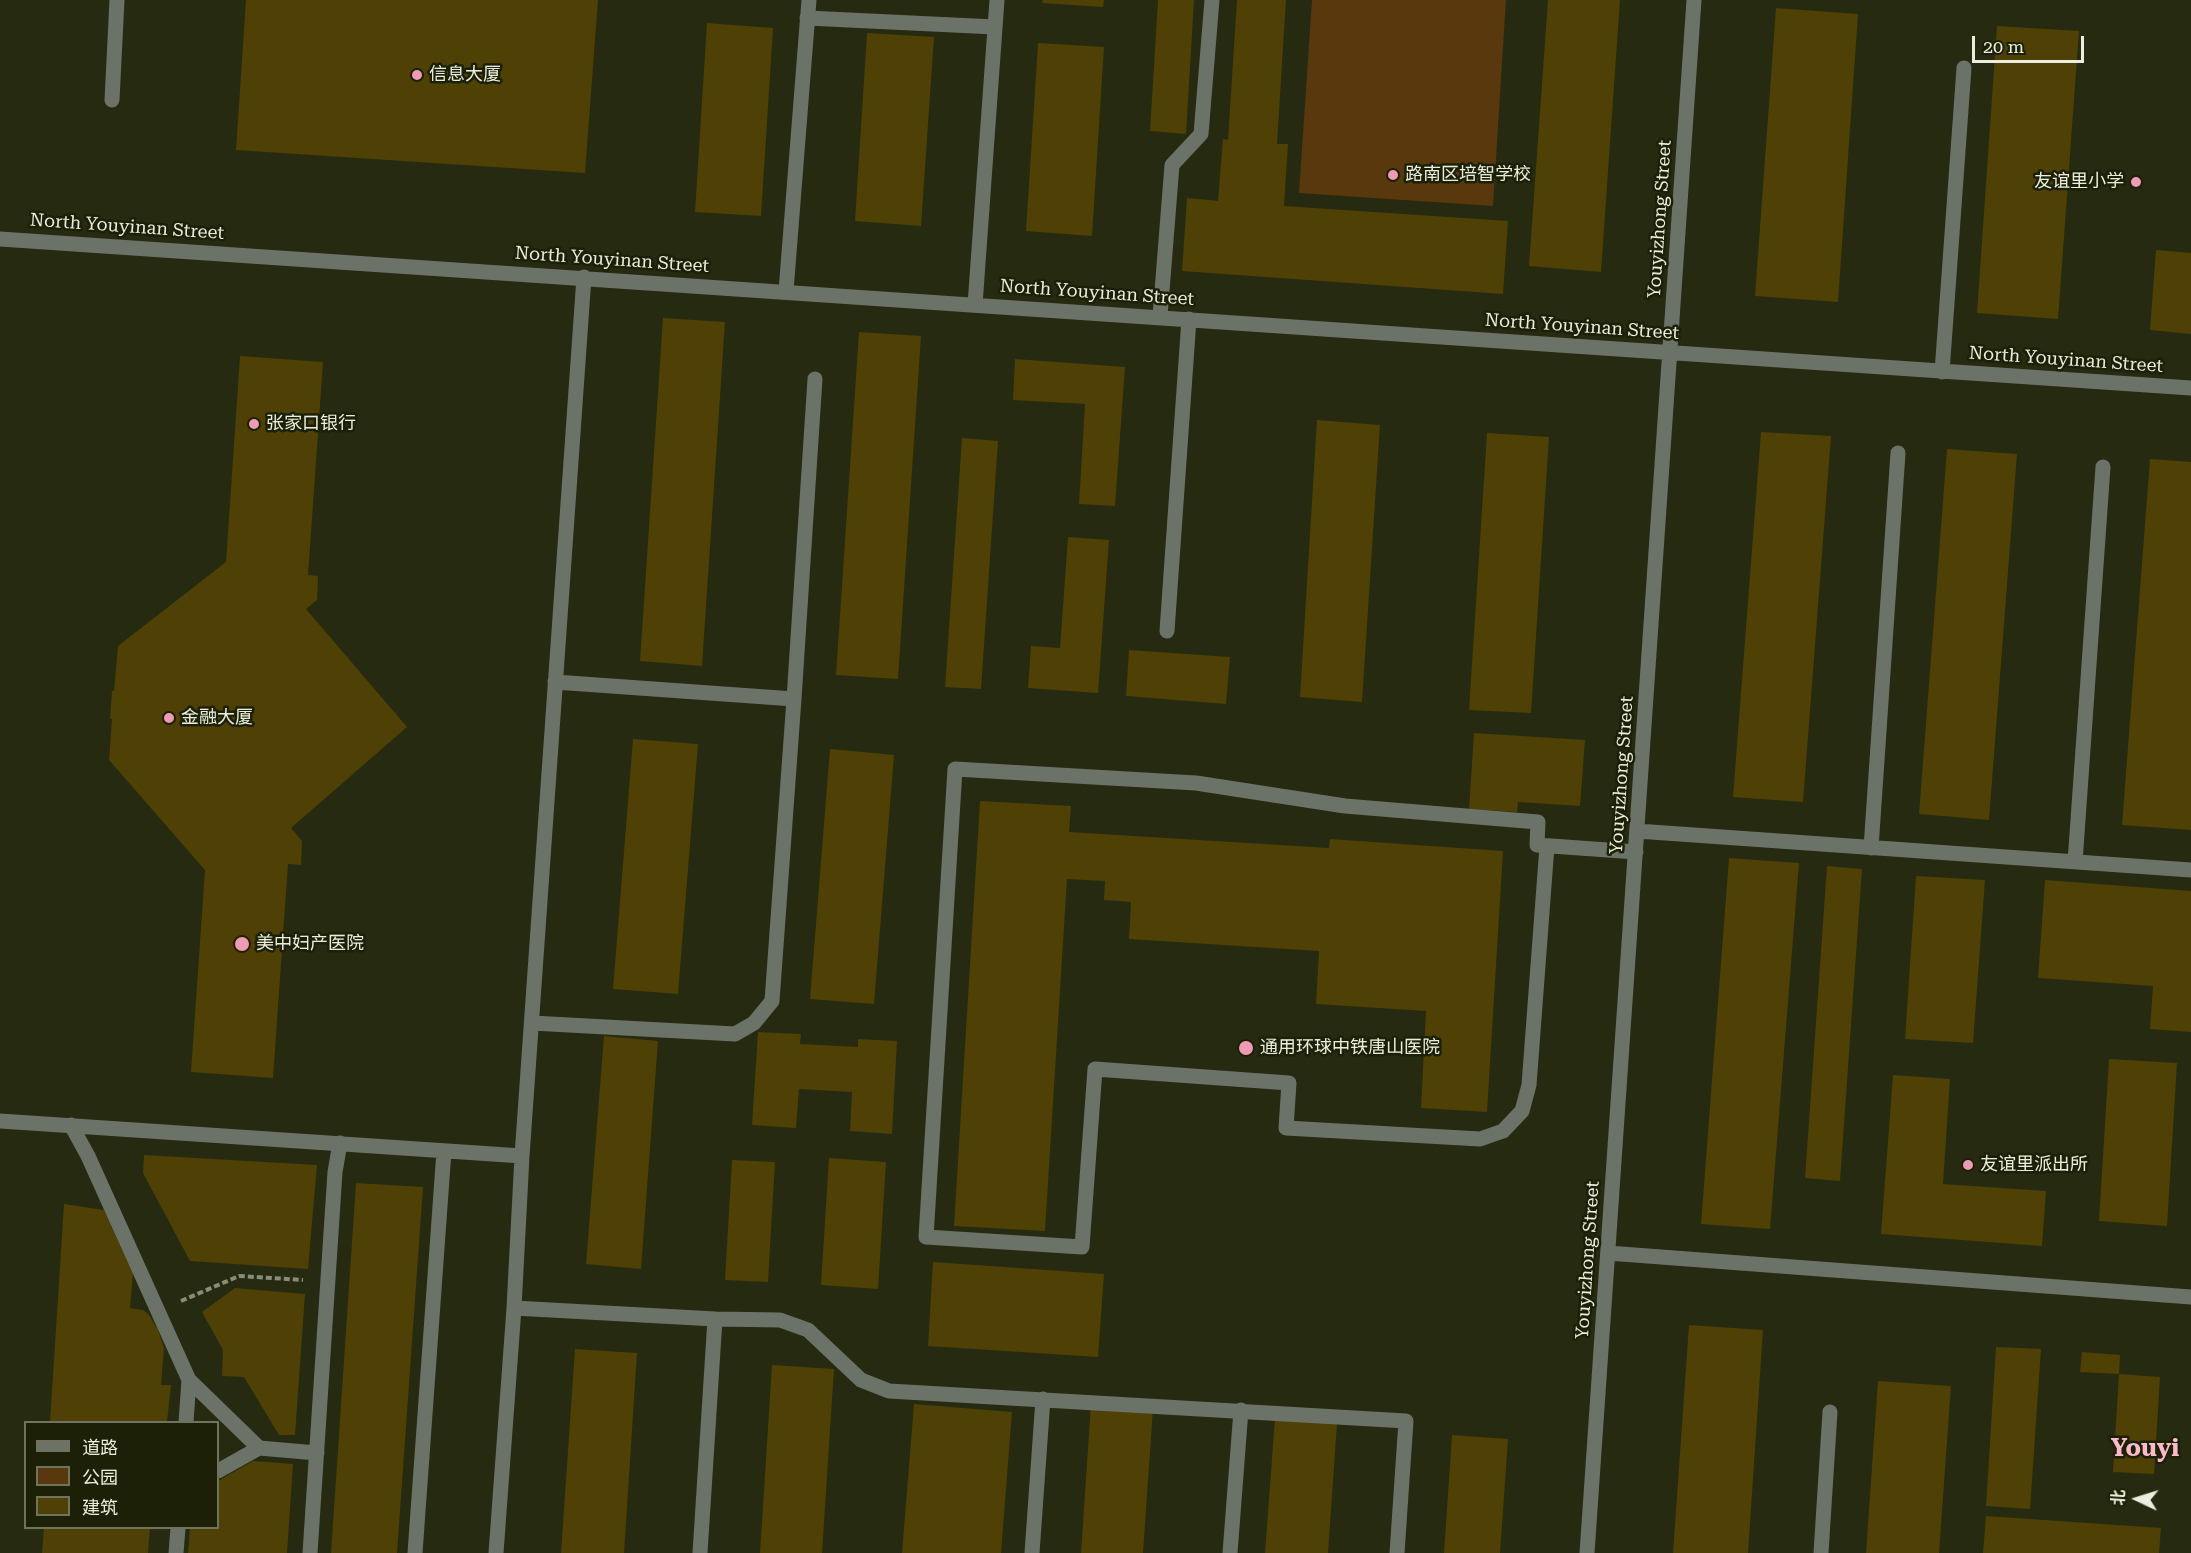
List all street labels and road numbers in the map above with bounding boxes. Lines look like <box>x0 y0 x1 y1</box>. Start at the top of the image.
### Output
street label: Youyizhong Street <box>1644 139 1676 299</box>
street label: North Youyinan Street <box>29 209 225 245</box>
street label: North Youyinan Street <box>514 242 710 278</box>
street label: North Youyinan Street <box>999 275 1195 311</box>
street label: North Youyinan Street <box>1484 309 1680 345</box>
street label: North Youyinan Street <box>1968 342 2164 378</box>
street label: Youyizhong Street <box>1606 695 1638 855</box>
street label: Youyizhong Street <box>1572 1180 1604 1340</box>

